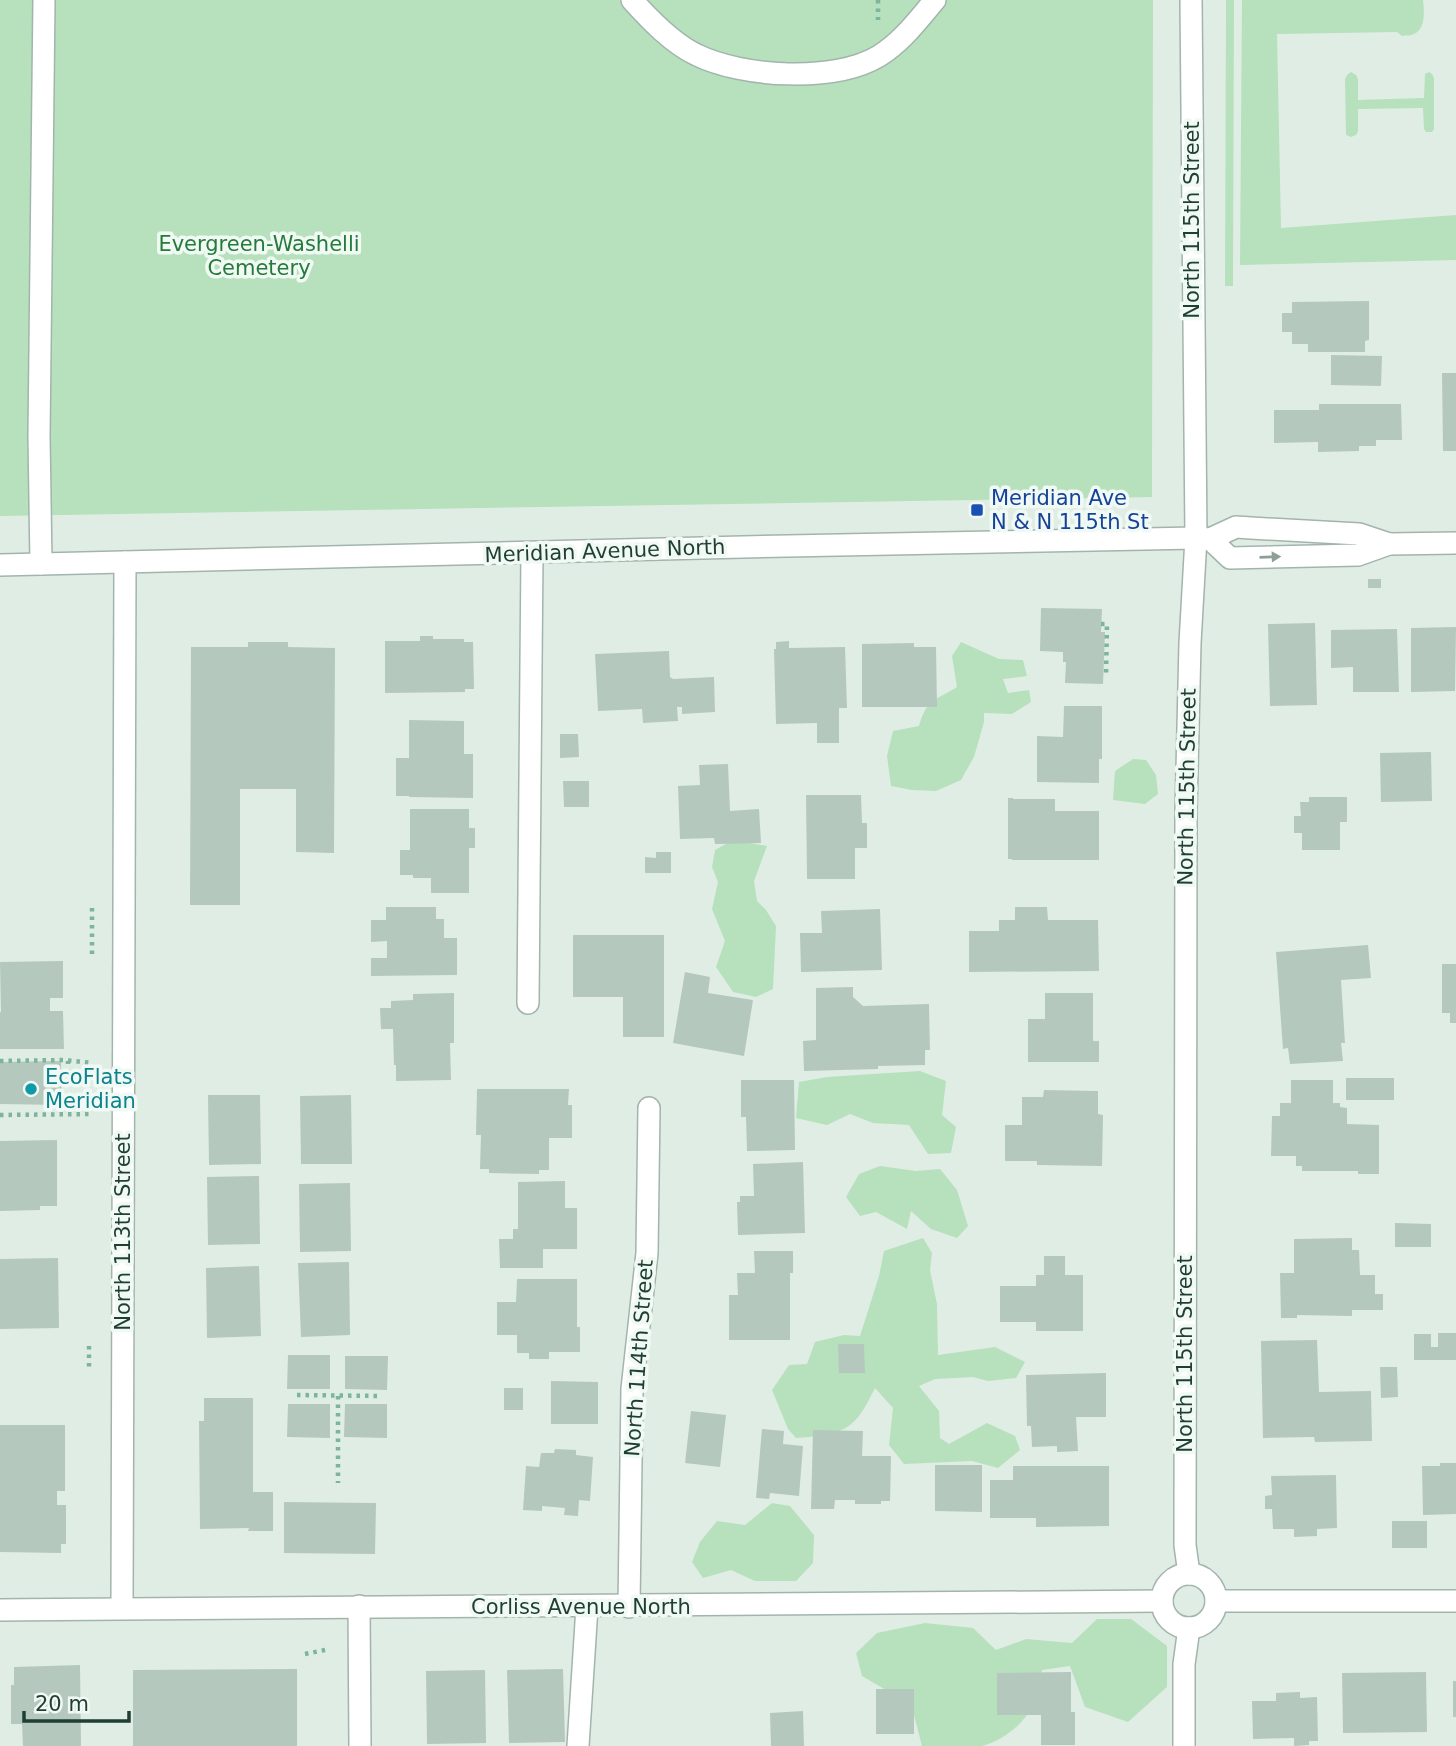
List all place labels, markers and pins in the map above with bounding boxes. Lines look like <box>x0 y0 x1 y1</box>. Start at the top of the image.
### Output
place label: Meridian Ave N & N 115th St <box>991 486 1149 534</box>
marker: Meridian Ave N & N 115th St <box>969 502 985 518</box>
place label: EcoFlats Meridian <box>45 1065 136 1113</box>
marker: EcoFlats Meridian <box>23 1081 39 1097</box>

